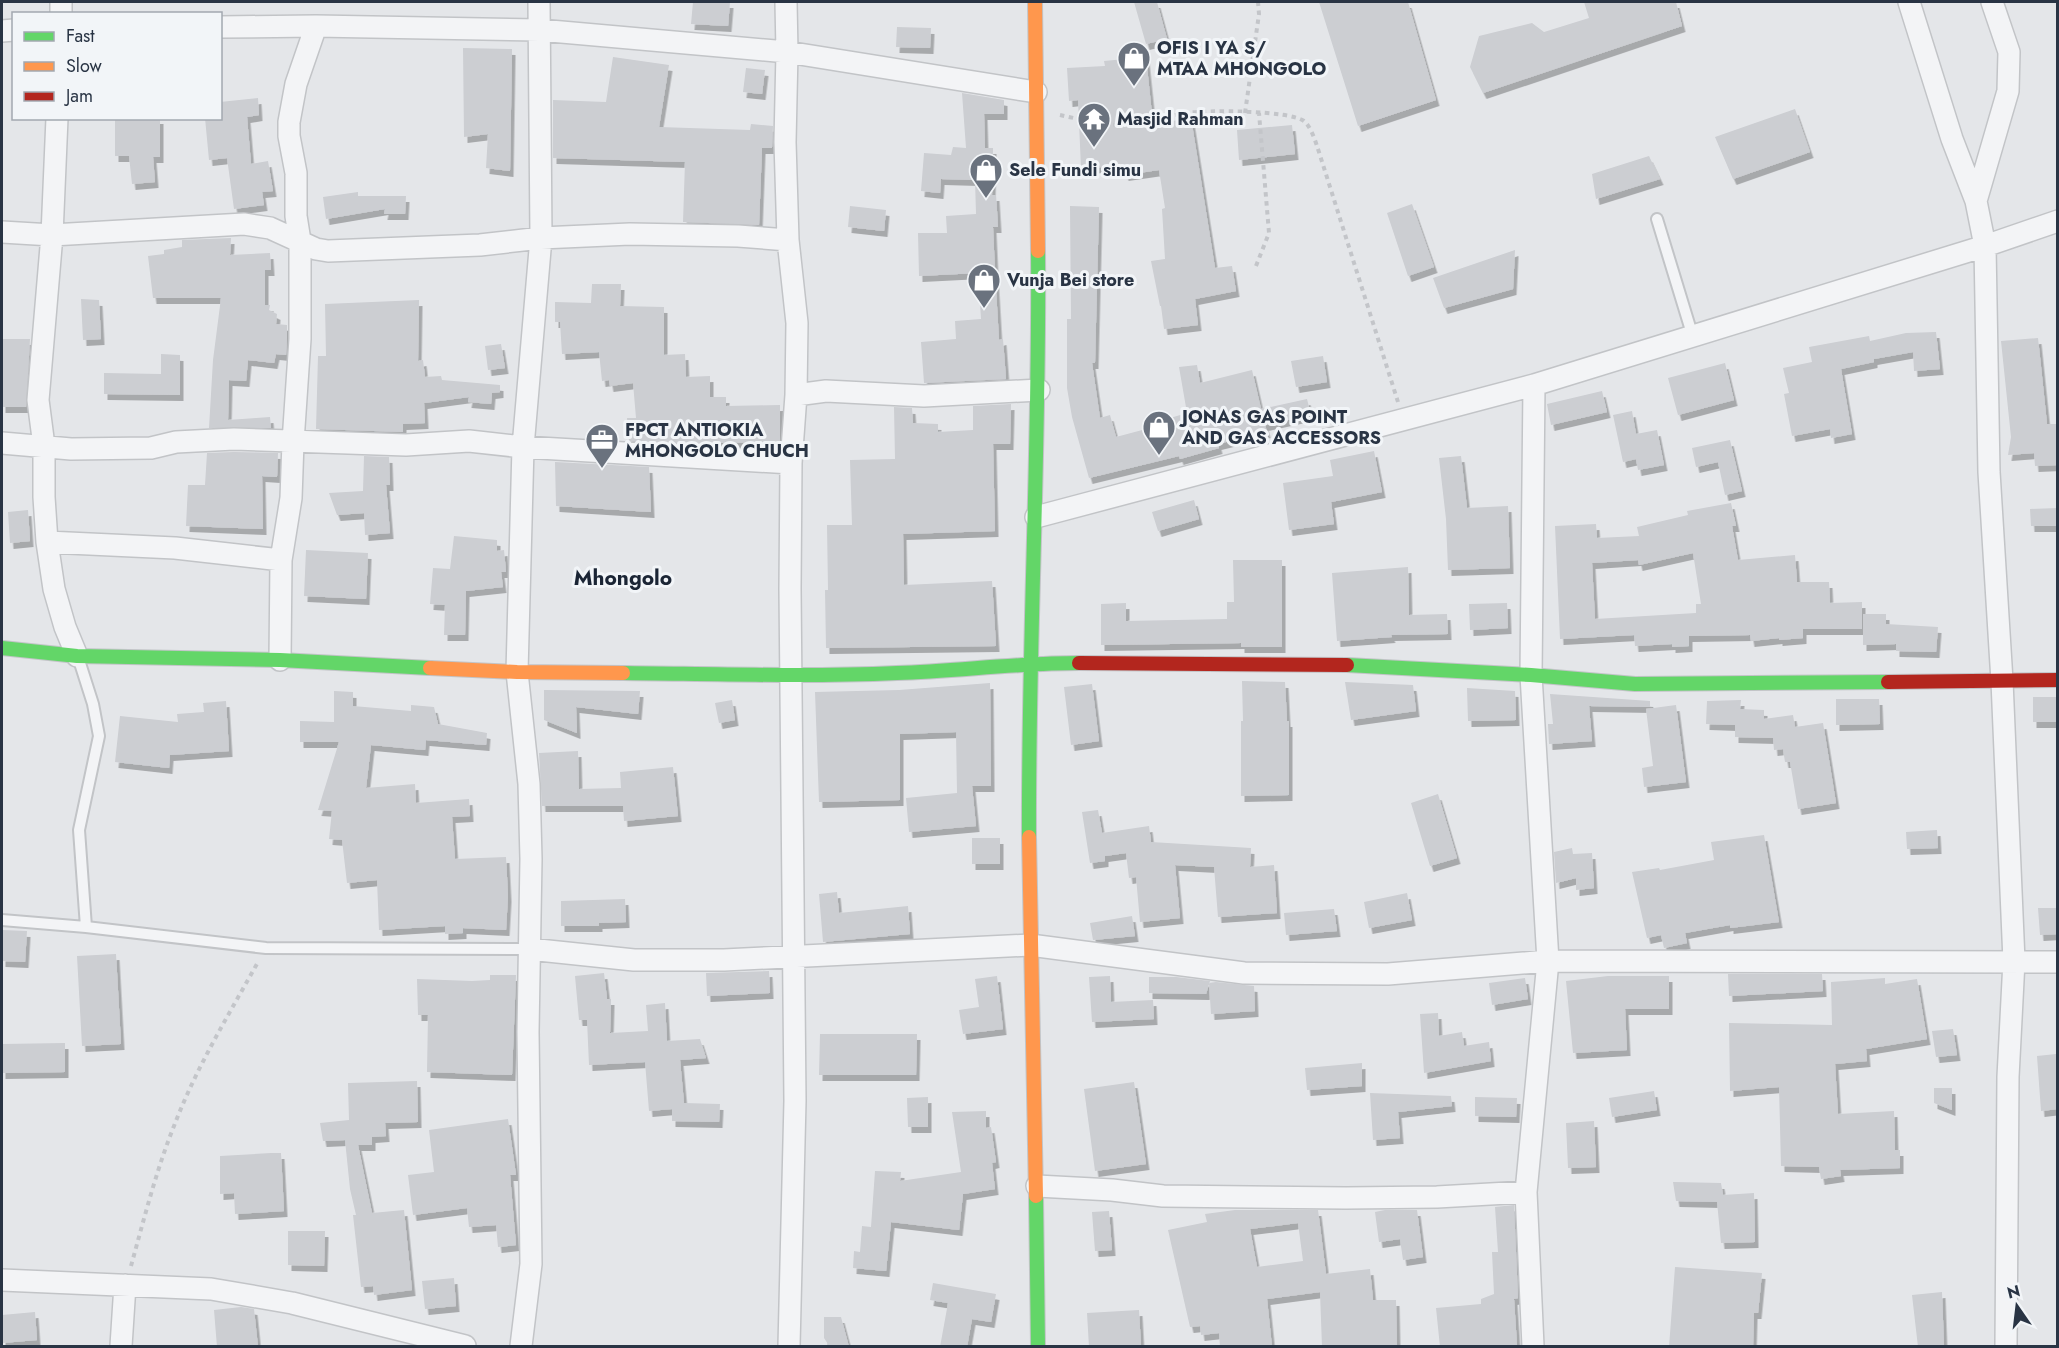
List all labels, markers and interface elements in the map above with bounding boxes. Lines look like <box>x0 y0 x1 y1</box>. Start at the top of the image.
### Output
legend <box>12 12 222 120</box>
text: Fast <box>66 23 95 49</box>
place label: OFIS I YA S/ MTAA MHONGOLO <box>1157 35 1326 82</box>
shop icon: OFIS I YA S/ MTAA MHONGOLO <box>1116 40 1152 87</box>
text: Slow <box>66 53 103 79</box>
text: Jam <box>64 83 93 109</box>
temple icon: Masjid Rahman <box>1076 101 1112 148</box>
place label: Masjid Rahman <box>1117 106 1244 132</box>
shop icon: Sele Fundi simu <box>968 152 1004 199</box>
place label: Sele Fundi simu <box>1009 157 1141 183</box>
shop icon: Vunja Bei store <box>966 262 1002 309</box>
place label: Vunja Bei store <box>1006 267 1134 293</box>
place label: JONAS GAS POINT AND GAS ACCESSORS <box>1179 404 1381 451</box>
shop icon: JONAS GAS POINT AND GAS ACCESSORS <box>1141 409 1177 456</box>
place label: FPCT ANTIOKIA MHONGOLO CHUCH <box>625 417 809 464</box>
office icon: FPCT ANTIOKIA MHONGOLO CHUCH <box>584 422 620 469</box>
district label: Mhongolo <box>574 563 672 593</box>
north arrow <box>1987 1276 2047 1336</box>
text: N <box>2005 1279 2022 1305</box>

